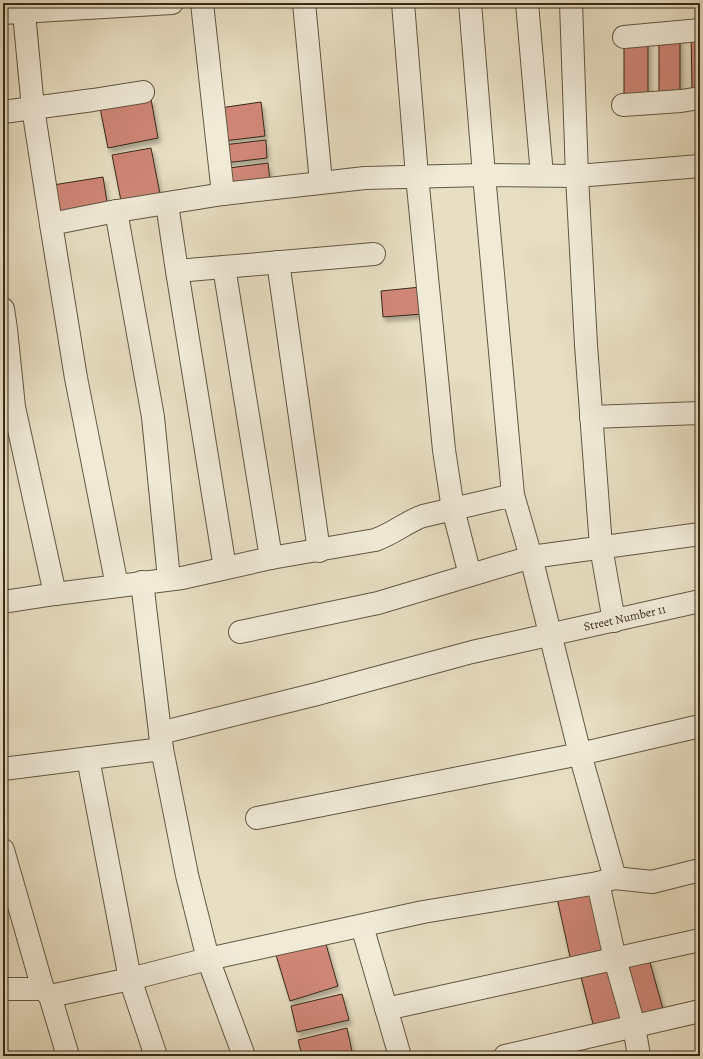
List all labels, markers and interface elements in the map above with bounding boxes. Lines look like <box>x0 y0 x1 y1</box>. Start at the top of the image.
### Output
street label: Street Number 11 <box>582 601 668 635</box>

